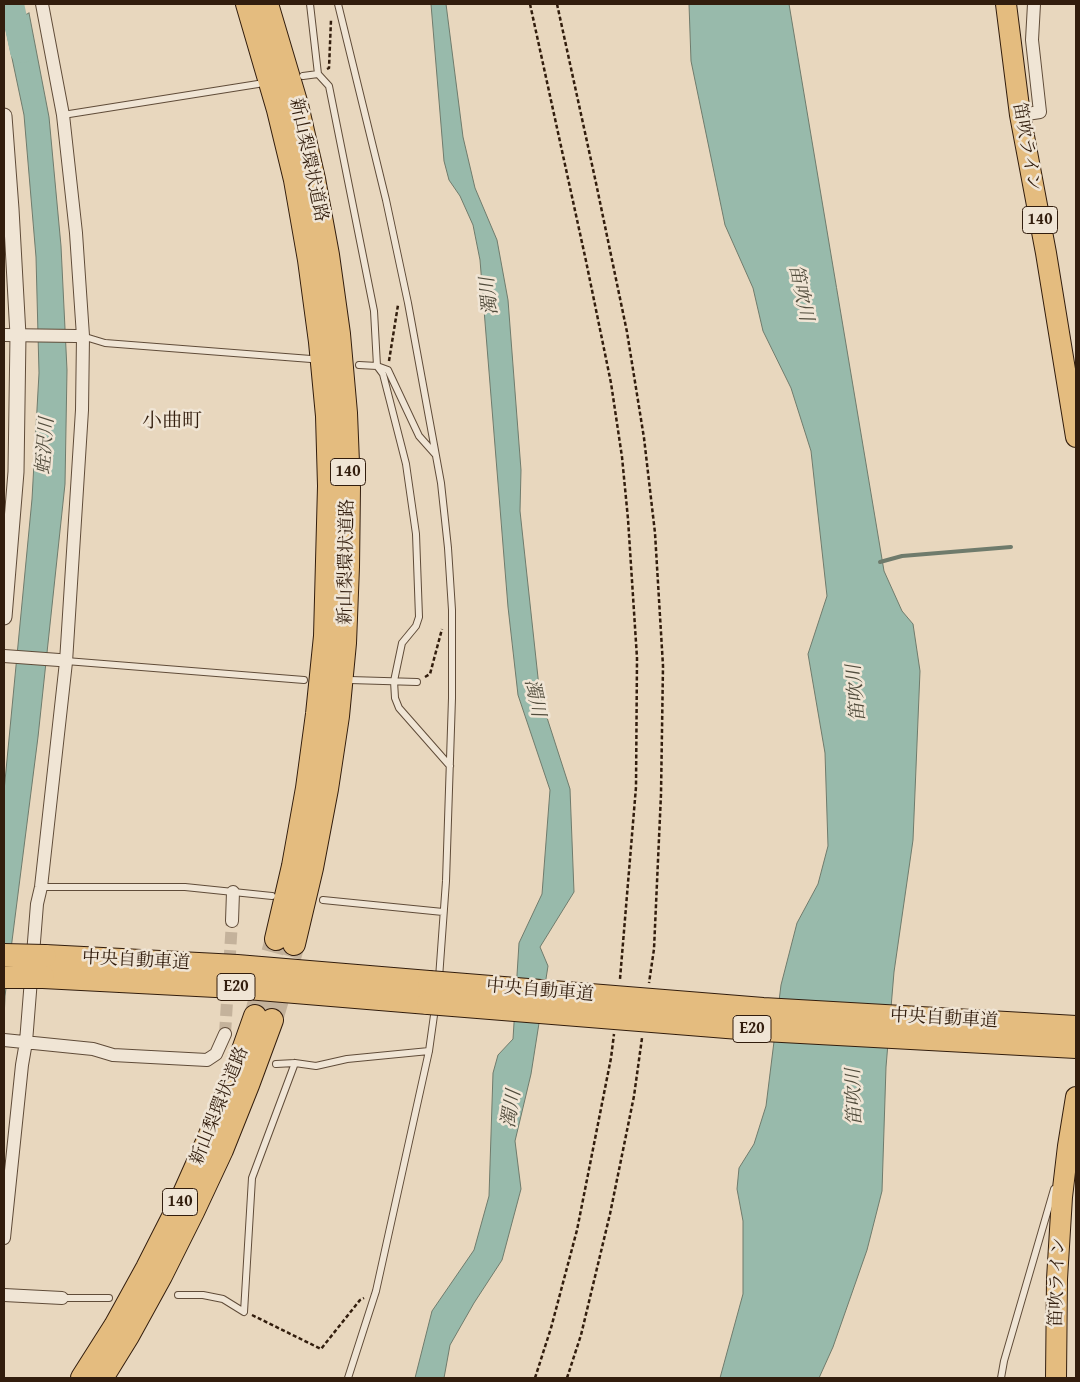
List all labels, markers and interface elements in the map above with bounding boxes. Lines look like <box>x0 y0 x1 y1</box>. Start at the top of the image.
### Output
street label: 新山梨環状道路 <box>284 96 332 224</box>
street label: 笛吹ライン <box>1008 101 1044 193</box>
road number: 140 <box>1022 206 1058 234</box>
water label: 笛吹川 <box>783 263 817 323</box>
water label: 濁川 <box>477 276 503 316</box>
district label: 小曲町 <box>142 410 202 434</box>
water label: 蛭沢川 <box>33 417 59 475</box>
road number: 140 <box>330 458 366 486</box>
street label: 新山梨環状道路 <box>335 499 359 625</box>
water label: 笛吹川 <box>843 664 871 722</box>
water label: 濁川 <box>519 677 549 719</box>
street label: 中央自動車道 <box>82 947 190 975</box>
road number: E20 <box>217 974 255 1000</box>
street label: 中央自動車道 <box>485 976 595 1006</box>
street label: 中央自動車道 <box>890 1005 998 1033</box>
road number: E20 <box>733 1016 771 1042</box>
street label: 新山梨環状道路 <box>186 1044 254 1168</box>
water label: 笛吹川 <box>843 1068 867 1126</box>
water label: 濁川 <box>498 1088 526 1130</box>
road number: 140 <box>162 1188 198 1216</box>
street label: 笛吹ライン <box>1046 1237 1070 1327</box>

